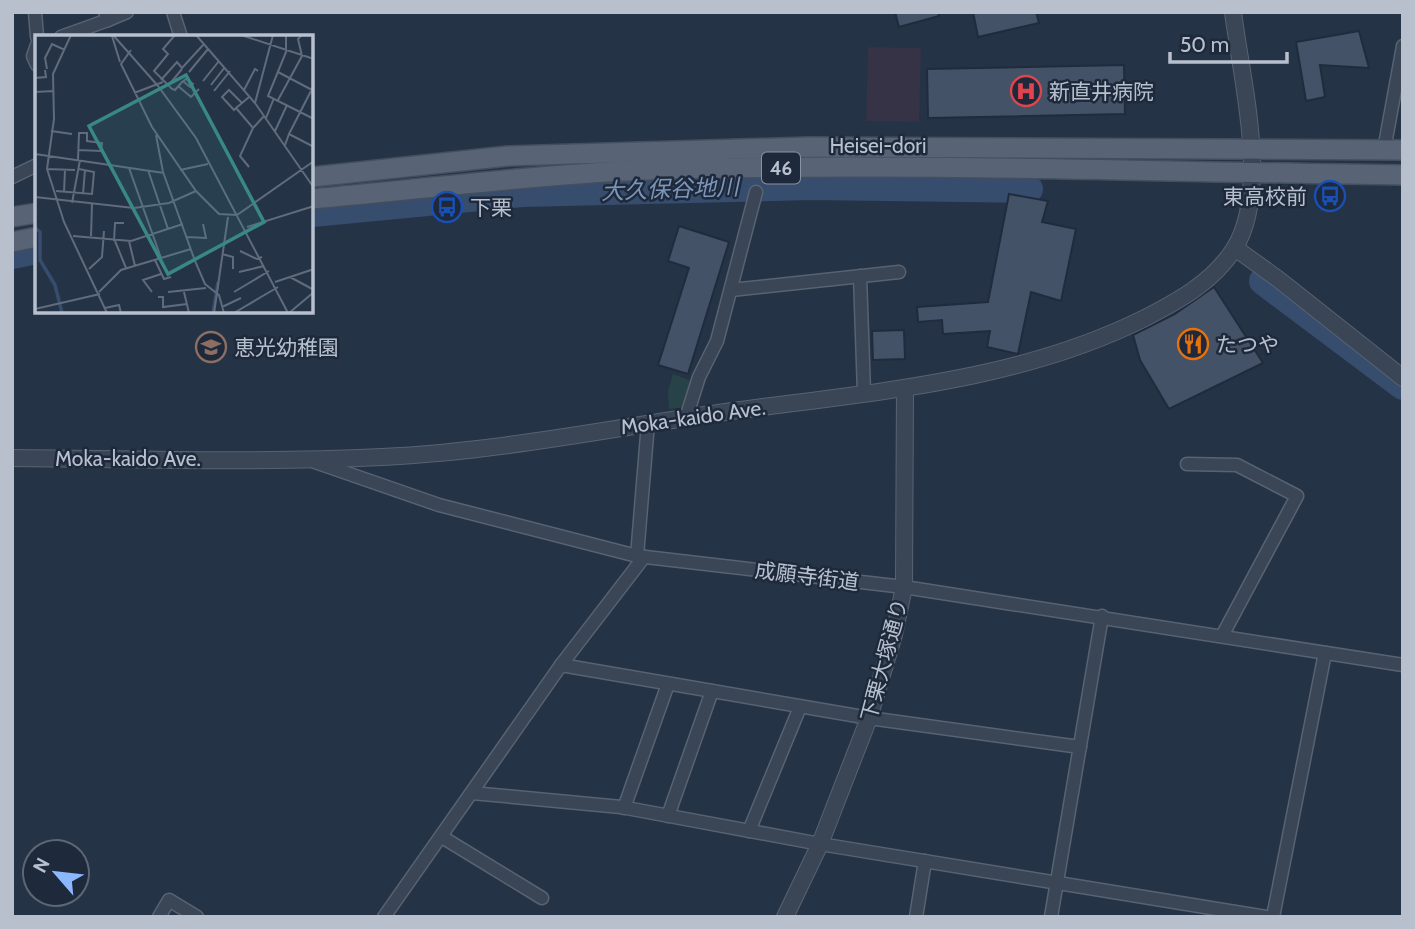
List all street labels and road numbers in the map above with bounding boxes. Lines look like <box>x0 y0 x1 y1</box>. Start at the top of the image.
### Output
street label: Heisei-dori <box>830 133 926 158</box>
road number: 46 <box>762 152 800 184</box>
street label: Moka-kaido Ave. <box>619 394 767 440</box>
street label: Moka-kaido Ave. <box>55 446 201 471</box>
street label: 成願寺街道 <box>753 557 861 595</box>
street label: 下栗大塚通り <box>856 596 912 724</box>

